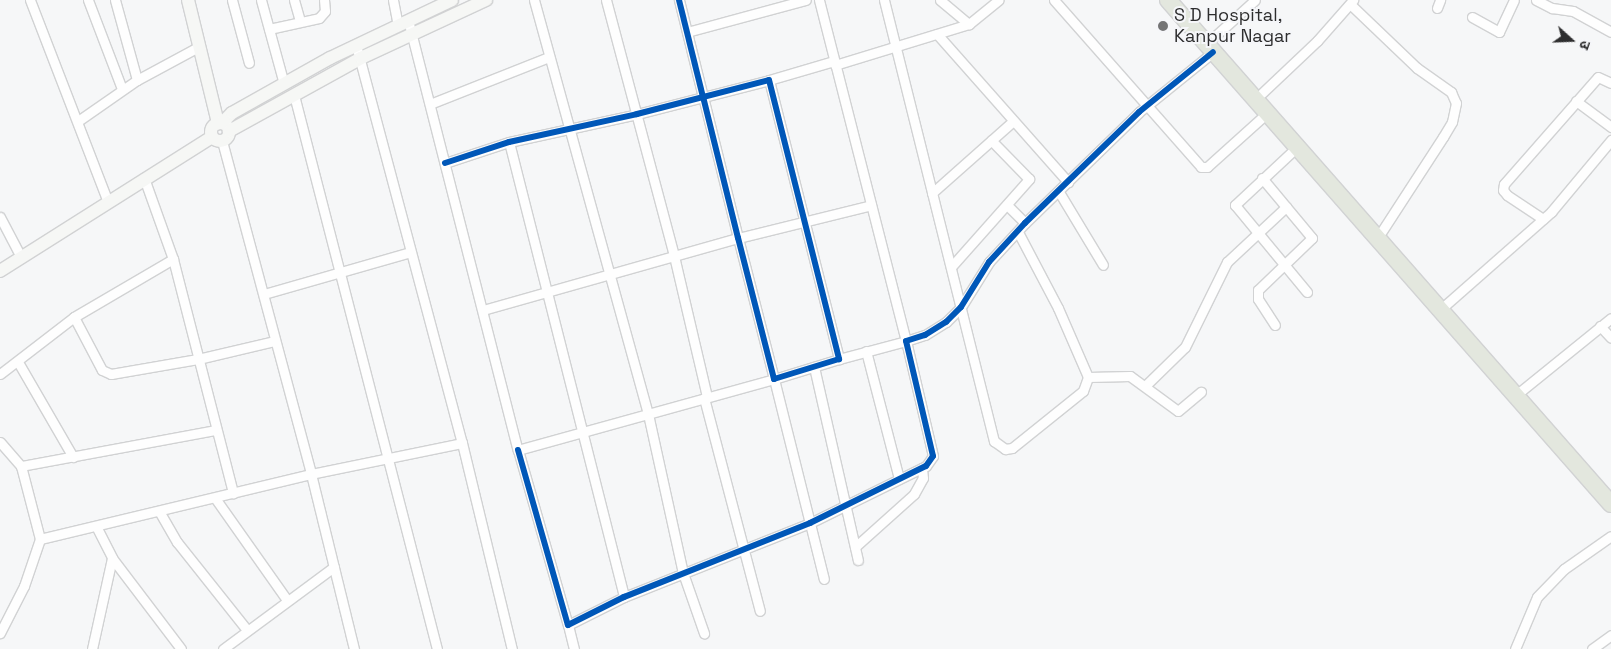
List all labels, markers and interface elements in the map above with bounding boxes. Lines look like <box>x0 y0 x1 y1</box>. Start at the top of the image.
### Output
place label: S D Hospital, Kanpur Nagar <box>1174 5 1291 48</box>
north arrow <box>1546 15 1596 65</box>
marker: S D Hospital, Kanpur Nagar <box>1156 19 1170 33</box>
text: उ <box>1575 38 1595 52</box>

